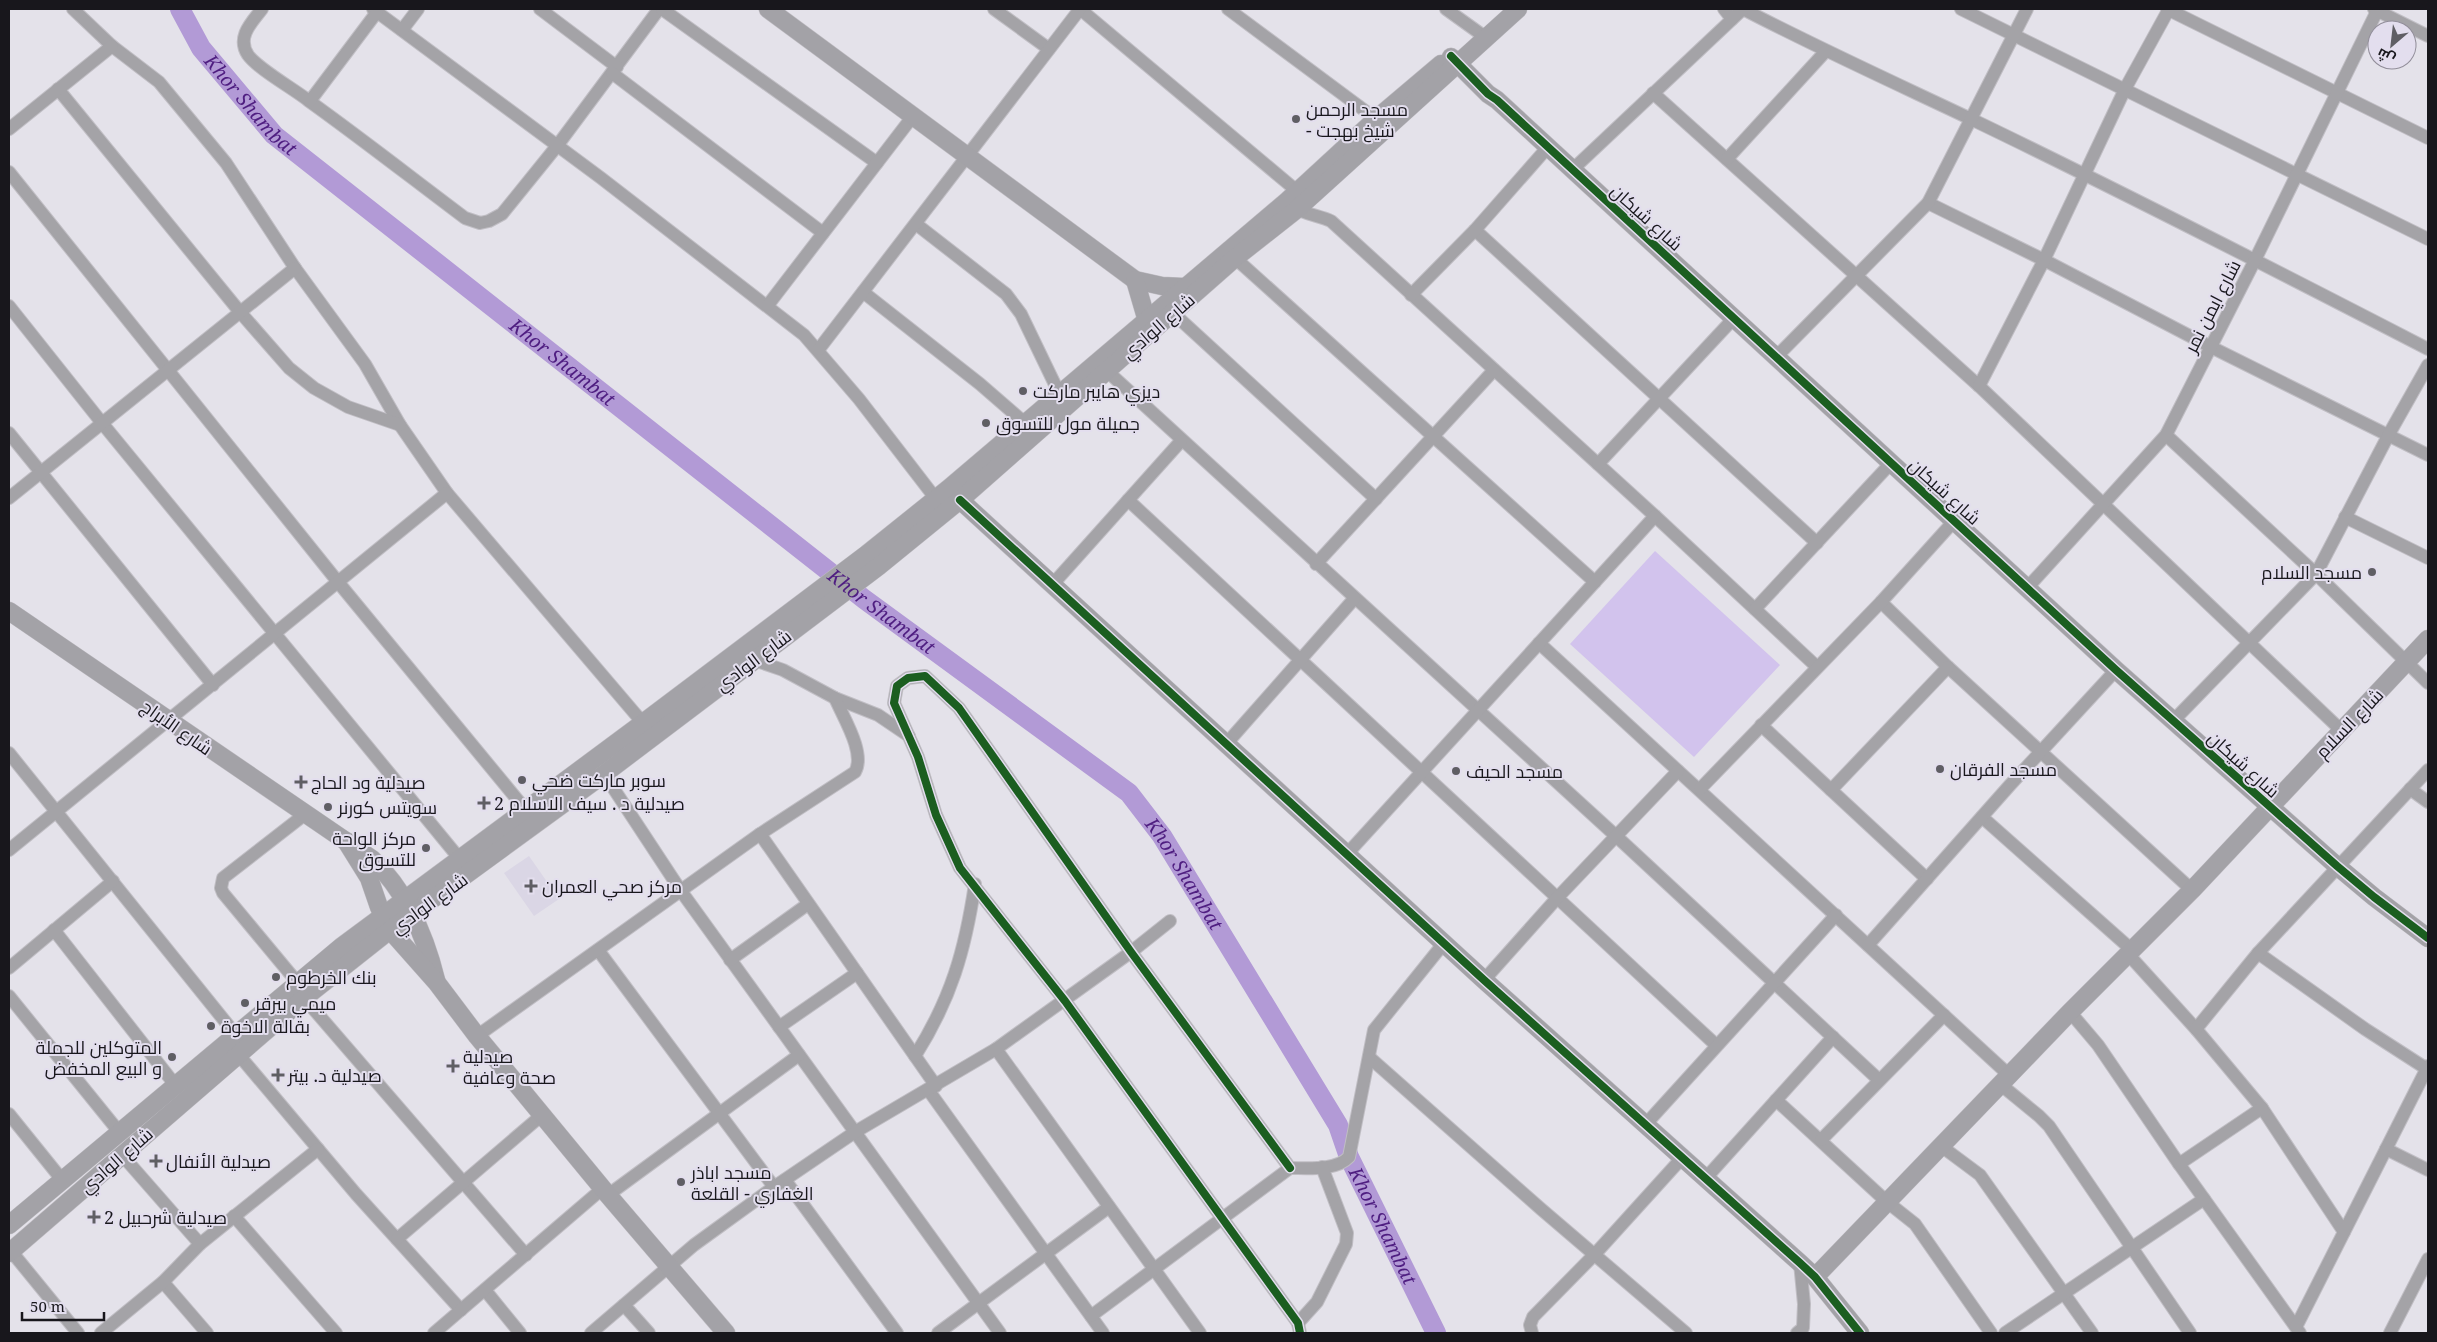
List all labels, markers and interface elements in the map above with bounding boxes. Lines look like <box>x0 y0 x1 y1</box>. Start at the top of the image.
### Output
north arrow <box>2367 20 2417 70</box>
text: ش <box>2373 44 2398 70</box>
water label: Khor Shambat <box>198 48 303 162</box>
place label: مسجد الرحمن - شيخ بهجت <box>1306 97 1408 143</box>
marker: مسجد الرحمن - شيخ بهجت <box>1290 113 1302 125</box>
street label: شارع شيكان <box>1605 178 1688 256</box>
street label: شارع ايمن نمر <box>2178 256 2247 358</box>
street label: شارع الوادي <box>1116 288 1202 367</box>
water label: Khor Shambat <box>503 312 622 412</box>
place label: ديزي هايبر ماركت <box>1033 379 1160 406</box>
marker: ديزي هايبر ماركت <box>1017 385 1029 397</box>
place label: جميلة مول للتسوق <box>996 411 1140 436</box>
marker: جميلة مول للتسوق <box>980 417 992 429</box>
street label: شارع شيكان <box>1903 452 1986 530</box>
place label: مسجد السلام <box>2261 560 2362 585</box>
water label: Khor Shambat <box>822 562 941 661</box>
marker: مسجد السلام <box>2366 566 2378 578</box>
street label: شارع الوادي <box>710 624 798 699</box>
street label: شارع السلام <box>2310 683 2389 764</box>
street label: شارع الأبراج <box>136 694 217 761</box>
street label: شارع شيكان <box>2202 725 2285 803</box>
place label: مسجد الفرقان <box>1950 757 2057 781</box>
place label: مسجد الحيف <box>1466 759 1563 783</box>
marker: مسجد الفرقان <box>1934 763 1946 775</box>
marker: مسجد الحيف <box>1450 765 1462 777</box>
place label: سوبر ماركت ضحي <box>532 768 666 795</box>
place label: صيدلية ود الحاج <box>311 770 426 795</box>
marker: سوبر ماركت ضحي <box>516 774 528 786</box>
marker: صيدلية ود الحاج <box>295 776 307 788</box>
place label: صيدلية د . سيف الاسلام 2 <box>494 791 685 816</box>
place label: سويتس كورنر <box>337 795 437 819</box>
marker: صيدلية د . سيف الاسلام 2 <box>478 797 490 809</box>
marker: سويتس كورنر <box>322 801 334 813</box>
water label: Khor Shambat <box>1139 811 1230 936</box>
place label: مركز الواحة للتسوق <box>332 826 416 872</box>
marker: مركز الواحة للتسوق <box>420 842 432 854</box>
street label: شارع الوادي <box>386 867 474 941</box>
place label: مركز صحي العمران <box>542 874 682 901</box>
marker: مركز صحي العمران <box>524 879 538 893</box>
place label: بنك الخرطوم <box>286 965 377 990</box>
marker: بنك الخرطوم <box>270 971 282 983</box>
place label: ميمي بيرقر <box>254 991 336 1018</box>
marker: ميمي بيرقر <box>239 997 251 1009</box>
place label: بقالة الاخوة <box>221 1014 310 1038</box>
marker: بقالة الاخوة <box>205 1020 217 1032</box>
place label: المتوكلين للجملة و البيع المخفض <box>36 1035 162 1081</box>
place label: صيدلية صحة وعافية <box>463 1044 556 1089</box>
marker: المتوكلين للجملة و البيع المخفض <box>166 1051 178 1063</box>
marker: صيدلية صحة وعافية <box>447 1060 459 1072</box>
place label: صيدلية د. بيتر <box>287 1063 382 1087</box>
marker: صيدلية د. بيتر <box>272 1069 284 1081</box>
street label: شارع الوادي <box>74 1122 160 1201</box>
place label: صيدلية الأنفال <box>166 1149 271 1173</box>
marker: صيدلية الأنفال <box>150 1155 162 1167</box>
place label: مسجد اباذر الغفاري - القلعة <box>690 1160 814 1208</box>
water label: Khor Shambat <box>1343 1162 1423 1290</box>
marker: مسجد اباذر الغفاري - القلعة <box>675 1176 687 1188</box>
place label: صيدلية شرحبيل 2 <box>104 1205 227 1229</box>
marker: صيدلية شرحبيل 2 <box>88 1211 100 1223</box>
scale bar <box>22 1290 105 1322</box>
text: 50 m <box>30 1296 65 1316</box>

